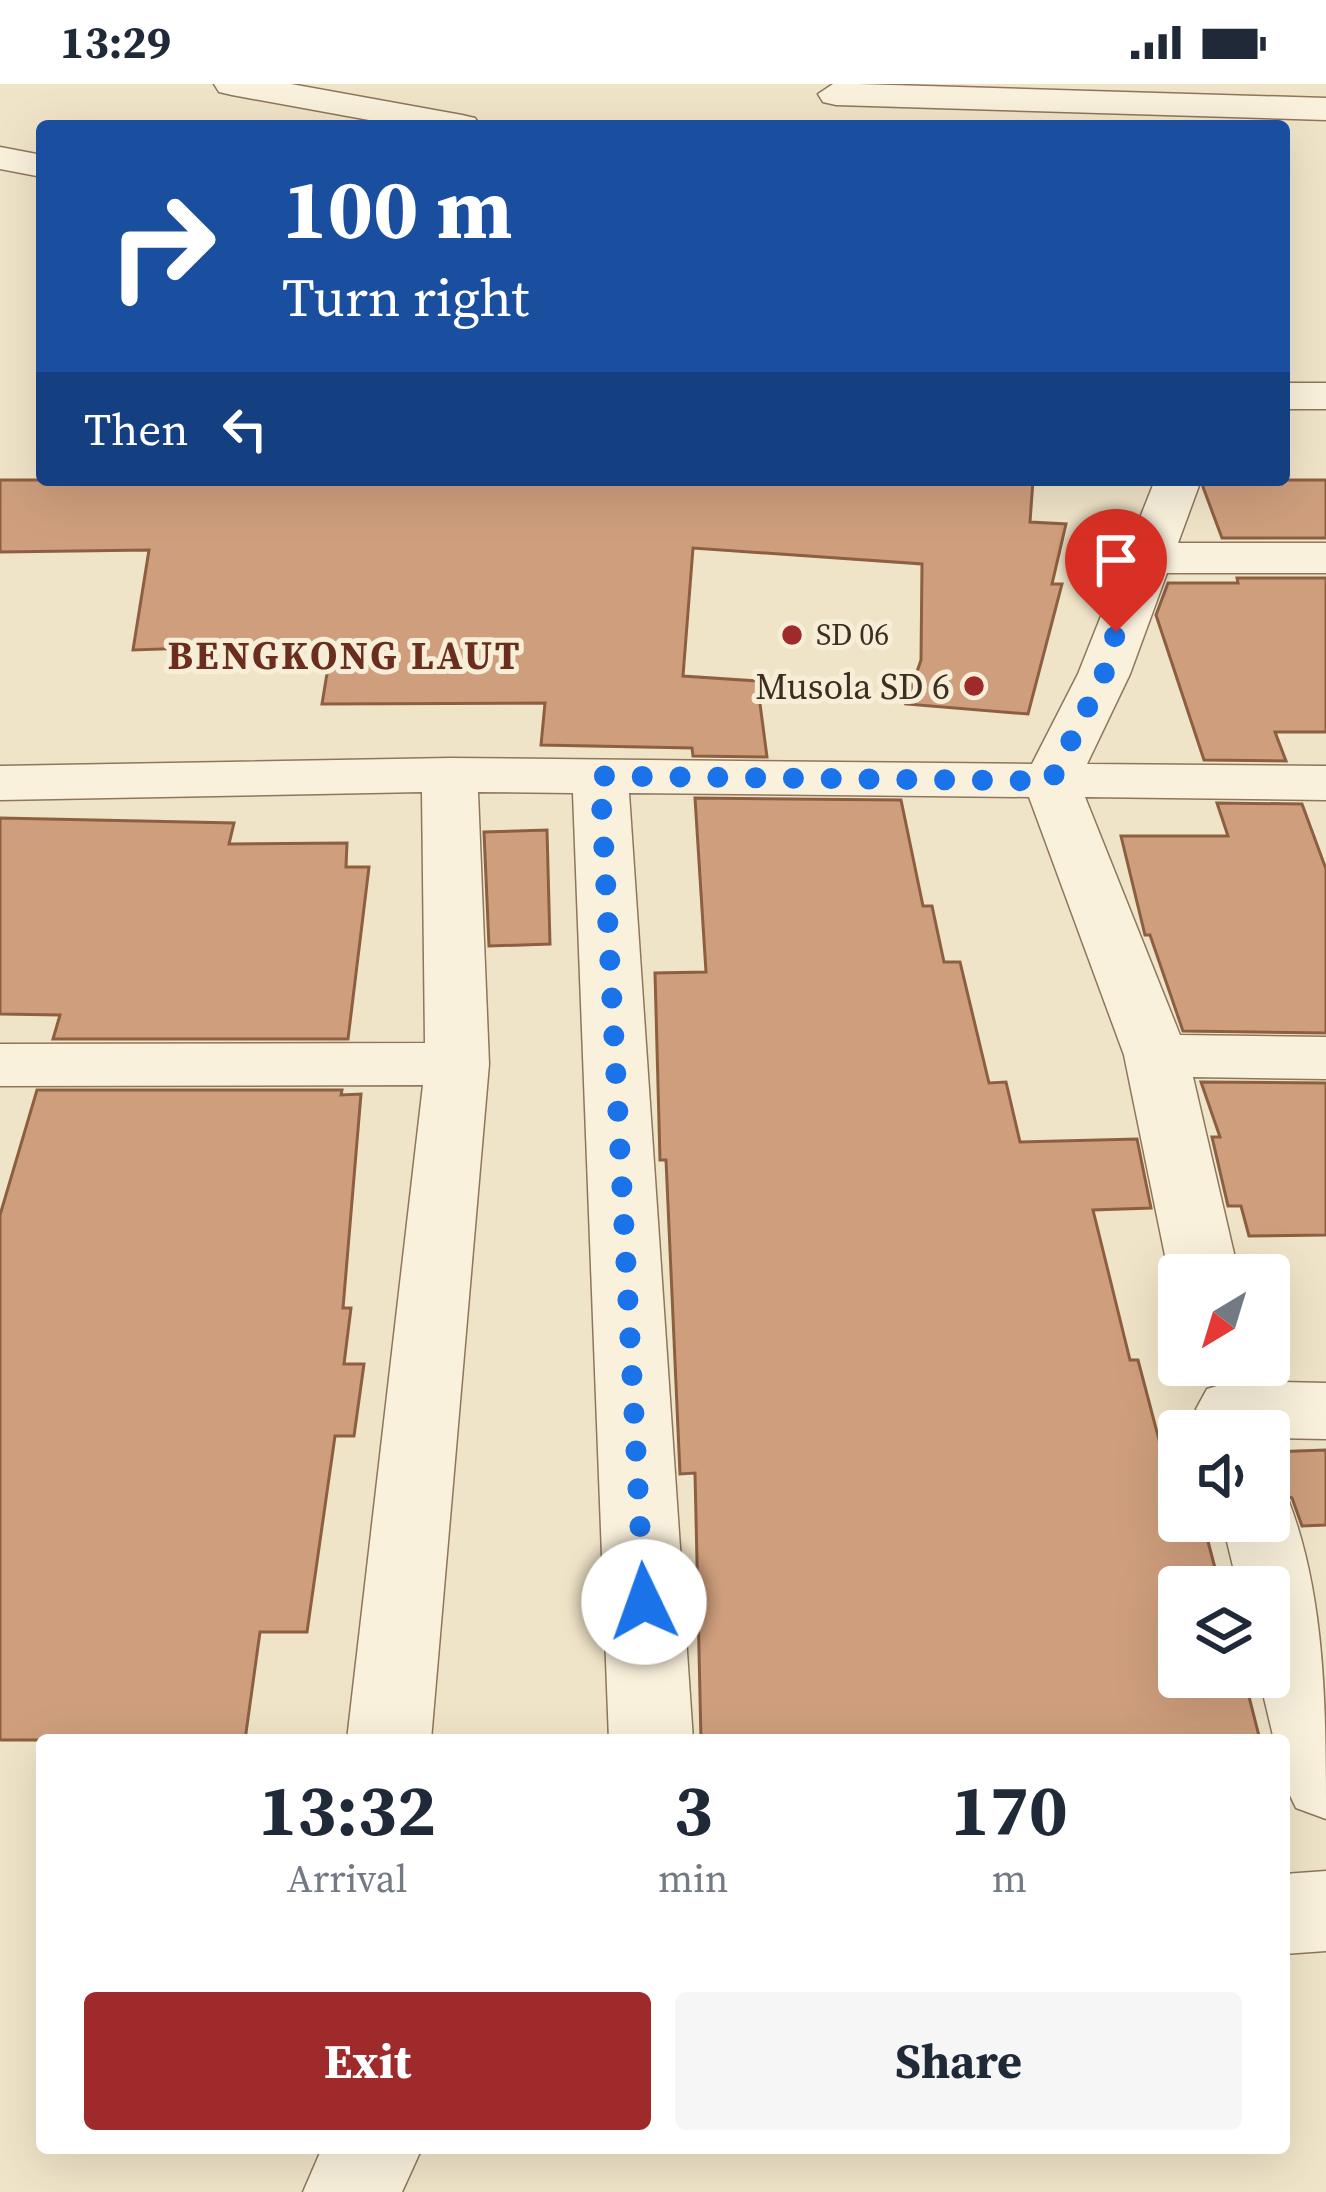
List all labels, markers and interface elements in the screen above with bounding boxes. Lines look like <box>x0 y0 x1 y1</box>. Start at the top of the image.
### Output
text: 13:29 <box>60 11 171 73</box>
text: 100 m <box>282 151 513 266</box>
icon: right <box>84 168 240 324</box>
text: Turn right <box>282 260 529 334</box>
icon: left <box>212 396 278 462</box>
text: Then <box>84 398 188 460</box>
pin <box>1065 509 1167 632</box>
icon: arrive <box>1083 527 1149 593</box>
place label: SD 06 <box>816 614 889 655</box>
marker: SD 06 <box>779 622 805 648</box>
district label: BENGKONG LAUT <box>167 629 523 682</box>
place label: Musola SD 6 <box>755 662 950 711</box>
marker: Musola SD 6 <box>961 673 987 699</box>
north arrow <box>1158 1254 1290 1386</box>
map controls <box>1158 1254 1290 1698</box>
button: sound <box>1158 1410 1290 1542</box>
position arrow <box>581 1539 707 1665</box>
button: layers <box>1158 1566 1290 1698</box>
text: 13:32 <box>258 1760 436 1859</box>
text: 3 <box>674 1760 713 1859</box>
text: 170 <box>951 1760 1068 1859</box>
text: Arrival <box>287 1852 407 1905</box>
text: min <box>658 1852 729 1905</box>
text: m <box>992 1852 1027 1905</box>
button: Exit <box>84 1992 651 2130</box>
button: Share <box>675 1992 1242 2130</box>

